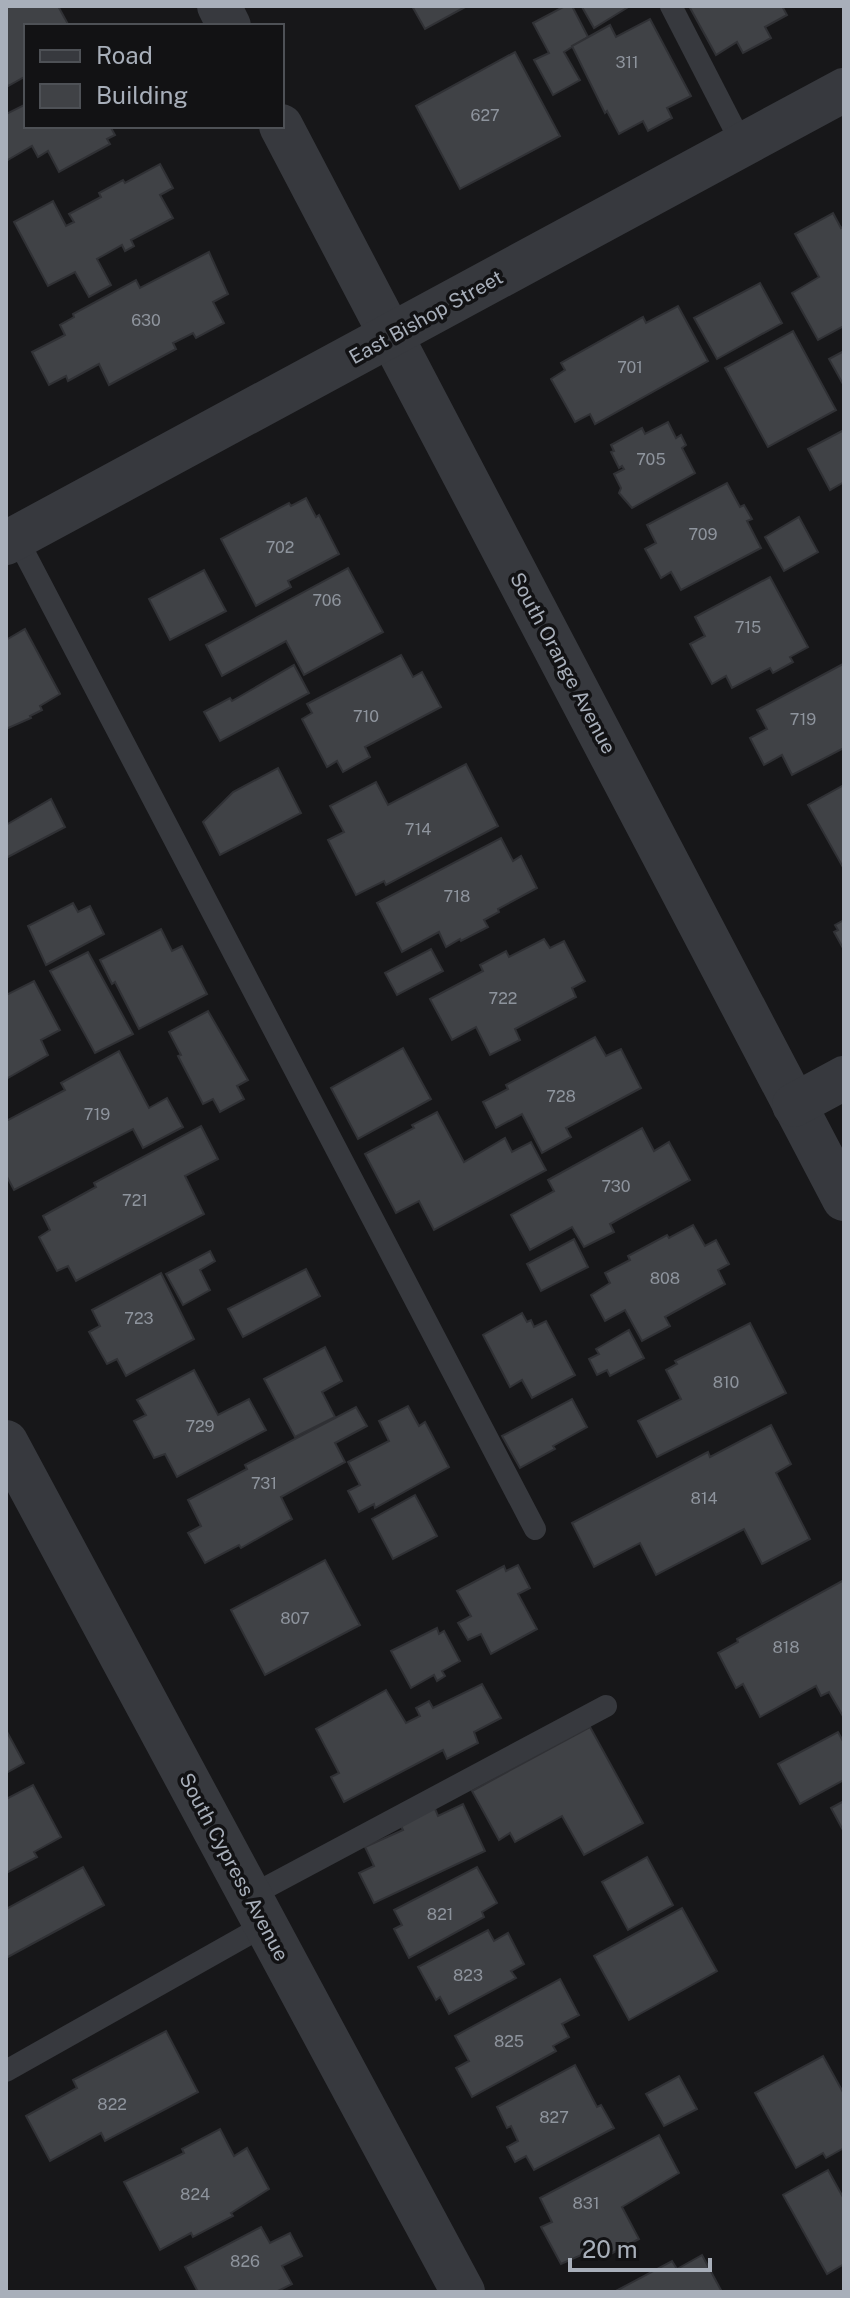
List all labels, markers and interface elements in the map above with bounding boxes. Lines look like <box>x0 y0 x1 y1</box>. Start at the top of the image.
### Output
legend <box>24 24 284 128</box>
text: Road <box>96 41 153 69</box>
house number: 311 <box>615 53 639 72</box>
text: Building <box>96 81 188 109</box>
house number: 627 <box>470 106 500 125</box>
street label: East Bishop Street <box>345 265 507 369</box>
house number: 630 <box>131 311 161 330</box>
house number: 701 <box>617 358 643 377</box>
house number: 705 <box>636 450 666 469</box>
house number: 709 <box>689 525 717 544</box>
house number: 702 <box>266 538 294 557</box>
street label: South Orange Avenue <box>505 568 621 758</box>
house number: 706 <box>313 591 342 610</box>
house number: 715 <box>735 618 761 637</box>
house number: 710 <box>353 707 379 726</box>
house number: 719 <box>790 710 816 729</box>
house number: 714 <box>405 820 431 839</box>
house number: 718 <box>444 887 470 906</box>
house number: 722 <box>489 989 517 1008</box>
house number: 728 <box>546 1087 576 1106</box>
house number: 719 <box>84 1105 110 1124</box>
house number: 730 <box>601 1177 631 1196</box>
house number: 721 <box>122 1191 148 1210</box>
house number: 808 <box>650 1269 680 1288</box>
house number: 723 <box>124 1309 154 1328</box>
house number: 810 <box>713 1373 740 1392</box>
house number: 729 <box>185 1417 215 1436</box>
house number: 731 <box>251 1474 277 1493</box>
house number: 814 <box>691 1489 717 1508</box>
house number: 807 <box>280 1609 310 1628</box>
house number: 818 <box>772 1638 800 1657</box>
street label: South Cypress Avenue <box>174 1769 294 1965</box>
house number: 821 <box>427 1905 453 1924</box>
house number: 823 <box>453 1966 483 1985</box>
house number: 825 <box>494 2032 524 2051</box>
house number: 822 <box>97 2095 127 2114</box>
house number: 827 <box>539 2108 569 2127</box>
house number: 824 <box>180 2185 210 2204</box>
house number: 831 <box>573 2194 599 2213</box>
scale bar <box>570 2222 710 2272</box>
text: 20 m <box>582 2235 638 2263</box>
house number: 826 <box>230 2252 260 2271</box>

